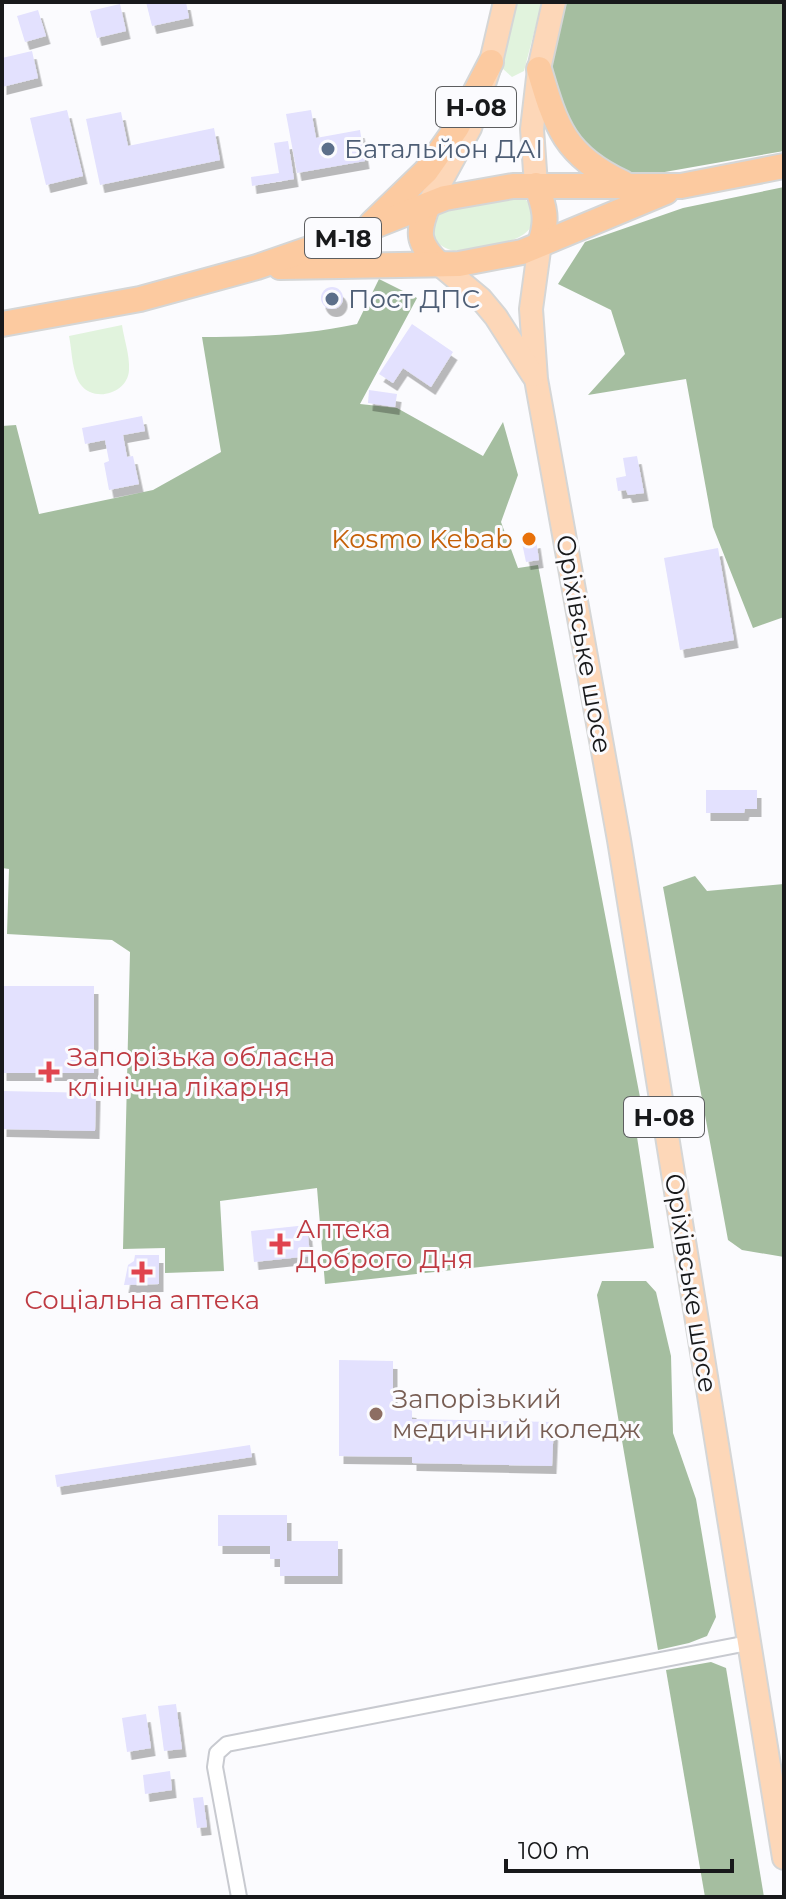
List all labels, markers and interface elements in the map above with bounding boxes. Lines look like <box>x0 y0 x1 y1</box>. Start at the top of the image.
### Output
road number: Н-08 <box>436 87 516 127</box>
place label: Батальйон ДАI <box>344 133 543 165</box>
marker: Батальйон ДАI <box>319 140 337 158</box>
road number: М-18 <box>305 218 381 258</box>
place label: Пост ДПС <box>348 283 480 315</box>
marker: Пост ДПС <box>323 290 341 308</box>
place label: Kosmo Kebab <box>331 523 513 555</box>
marker: Kosmo Kebab <box>520 530 538 548</box>
street label: Оріхівське шосе <box>549 532 619 756</box>
place label: Запорізька обласна клінічна лікарня <box>67 1041 335 1103</box>
marker: Запорізька обласна клінічна лікарня <box>38 1061 60 1083</box>
road number: Н-08 <box>624 1097 704 1137</box>
street label: Оріхівське шосе <box>658 1171 724 1395</box>
place label: Аптека Доброго Дня <box>296 1213 473 1275</box>
marker: Аптека Доброго Дня <box>271 1235 289 1253</box>
marker: Соціальна аптека <box>133 1263 151 1281</box>
place label: Соціальна аптека <box>24 1284 260 1316</box>
place label: Запорізький медичний коледж <box>392 1383 641 1445</box>
marker: Запорізький медичний коледж <box>367 1405 385 1423</box>
scale bar <box>506 1823 732 1873</box>
text: 100 m <box>518 1836 590 1865</box>

